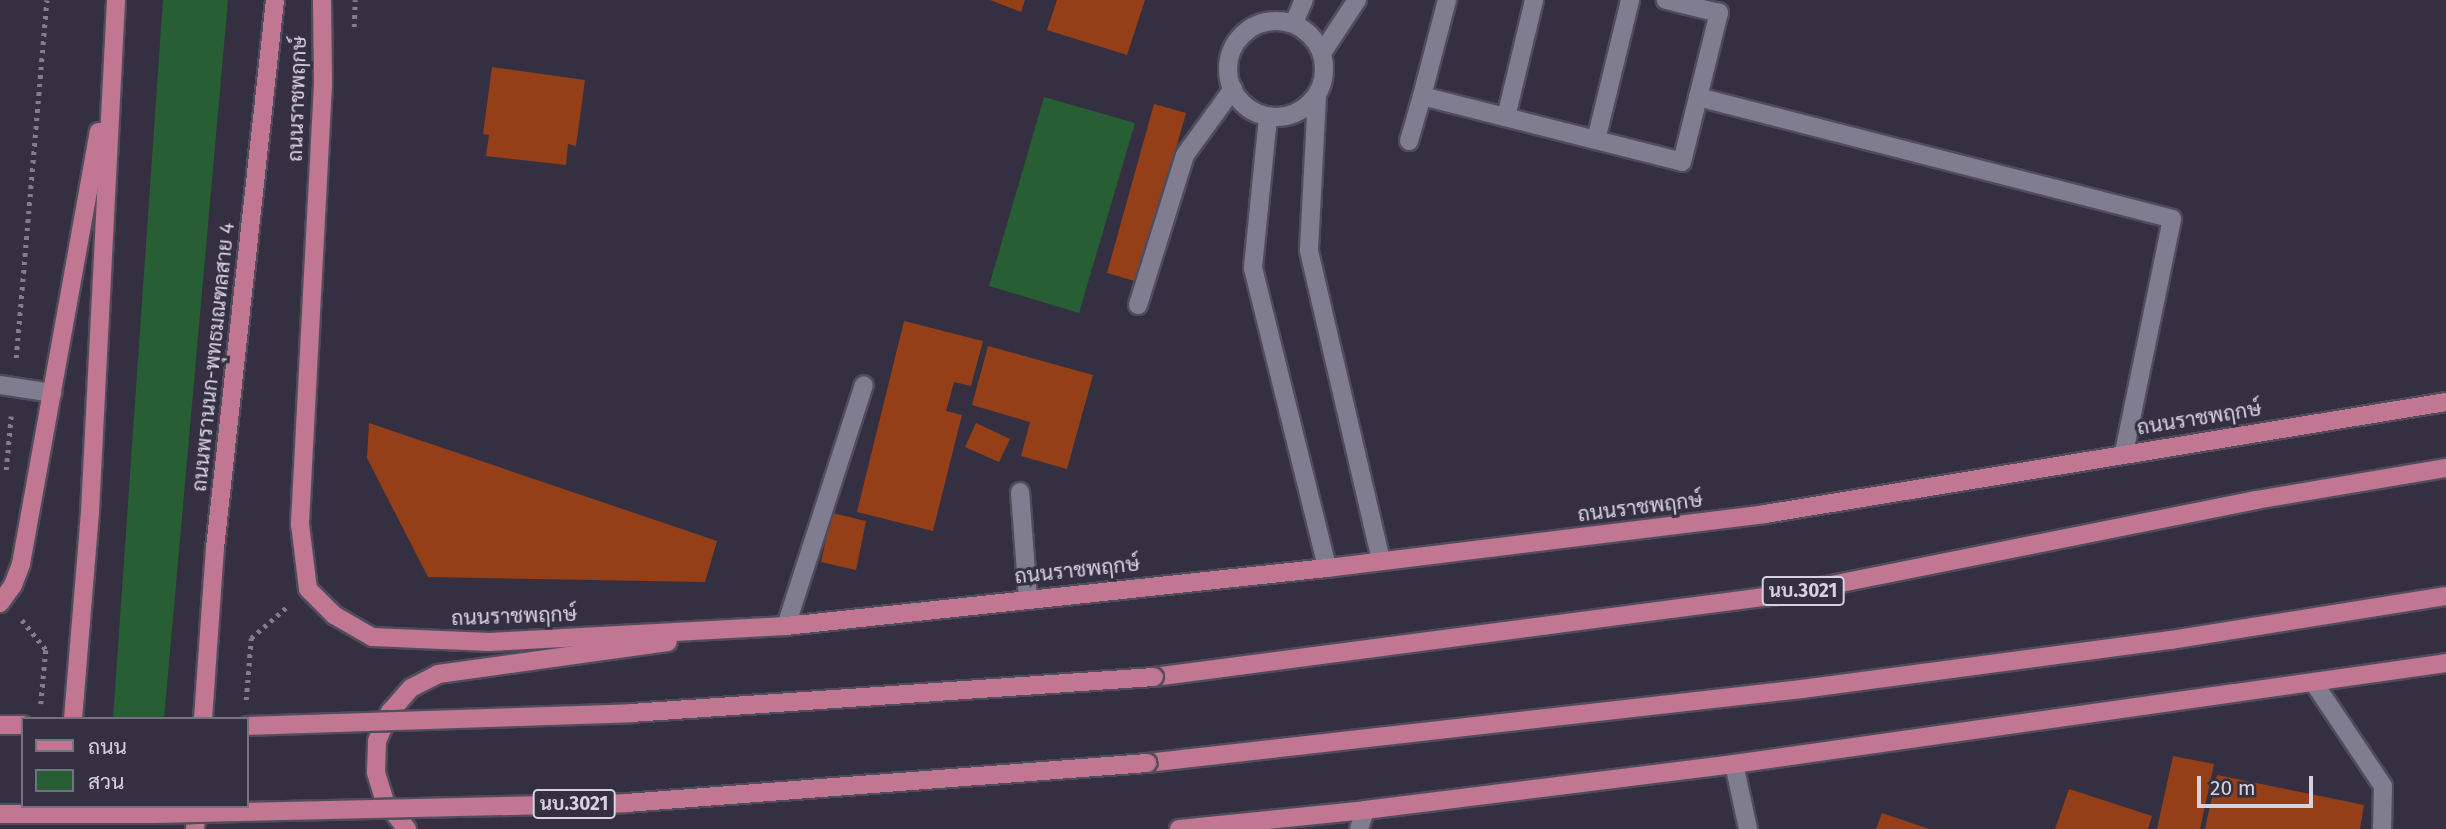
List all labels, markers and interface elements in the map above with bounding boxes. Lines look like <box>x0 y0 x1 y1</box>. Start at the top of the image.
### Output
street label: ถนนราชพฤกษ์ <box>282 36 312 162</box>
street label: ถนนพรานนก-พุทธมณฑลสาย 4 <box>186 221 240 493</box>
street label: ถนนราชพฤกษ์ <box>2135 396 2263 440</box>
street label: ถนนราชพฤกษ์ <box>1576 487 1704 527</box>
street label: ถนนราชพฤกษ์ <box>1013 551 1141 589</box>
road number: นบ.3021 <box>1761 576 1845 606</box>
street label: ถนนราชพฤกษ์ <box>451 601 577 631</box>
legend <box>21 717 248 808</box>
text: ถนน <box>88 734 127 760</box>
scale bar <box>2201 762 2316 806</box>
text: สวน <box>88 769 124 795</box>
text: 20 m <box>2210 775 2256 801</box>
road number: นบ.3021 <box>532 789 616 820</box>

